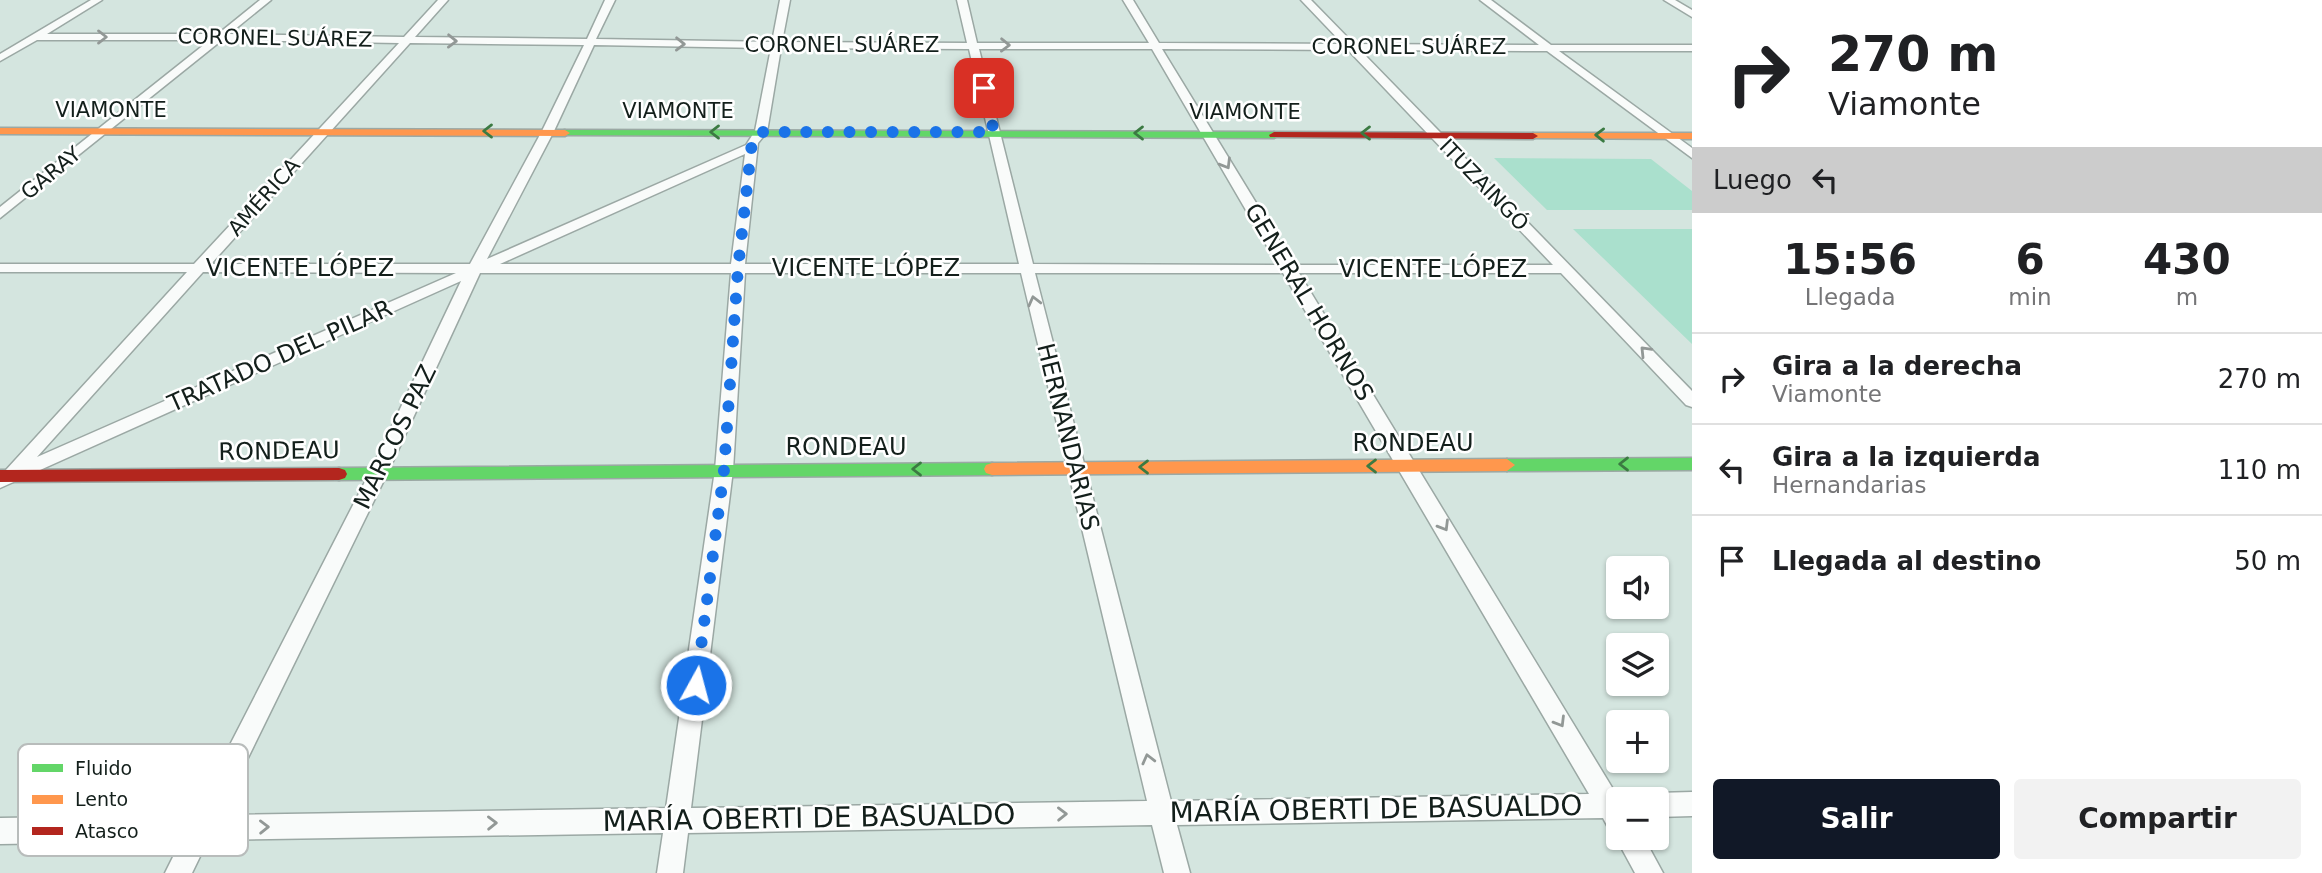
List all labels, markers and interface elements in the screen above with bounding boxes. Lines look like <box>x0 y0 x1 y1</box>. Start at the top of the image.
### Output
street label: CORONEL SUÁREZ <box>177 23 373 52</box>
text: 270 m <box>1828 26 1998 83</box>
icon: right <box>1713 28 1804 119</box>
one-way arrow <box>98 29 108 45</box>
street label: CORONEL SUÁREZ <box>745 32 939 57</box>
one-way arrow <box>447 33 458 49</box>
street label: CORONEL SUÁREZ <box>1312 34 1506 59</box>
one-way arrow <box>674 36 685 51</box>
one-way arrow <box>1000 37 1011 52</box>
pin <box>954 58 1014 118</box>
icon: arrive <box>965 69 1003 107</box>
text: Viamonte <box>1828 85 1981 123</box>
street label: VIAMONTE <box>55 98 167 122</box>
street label: VIAMONTE <box>622 99 734 123</box>
street label: VIAMONTE <box>1189 100 1301 124</box>
one-way arrow <box>482 123 492 139</box>
one-way arrow <box>709 124 720 140</box>
one-way arrow <box>1133 125 1143 141</box>
one-way arrow <box>1360 125 1371 141</box>
one-way arrow <box>1594 127 1605 143</box>
street label: ITUZAINGÓ <box>1435 134 1534 236</box>
street label: GARAY <box>16 142 86 204</box>
street label: AMÉRICA <box>222 152 305 241</box>
one-way arrow <box>1217 156 1230 169</box>
icon: left <box>1806 161 1844 199</box>
text: Luego <box>1713 165 1792 195</box>
street label: GENERAL HORNOS <box>1239 198 1379 406</box>
text: 15:56 <box>1783 235 1917 284</box>
text: 6 <box>2015 235 2045 284</box>
text: 430 <box>2143 235 2231 284</box>
street label: VICENTE LÓPEZ <box>206 252 394 282</box>
street label: VICENTE LÓPEZ <box>772 252 960 282</box>
street label: VICENTE LÓPEZ <box>1339 253 1527 283</box>
text: Llegada <box>1805 284 1896 310</box>
text: min <box>2008 284 2052 310</box>
text: m <box>2176 284 2198 310</box>
street label: TRATADO DEL PILAR <box>163 294 396 418</box>
one-way arrow <box>1028 295 1042 307</box>
street label: HERNANDARIAS <box>1031 340 1105 534</box>
one-way arrow <box>1640 347 1653 360</box>
text: Gira a la derecha <box>1772 351 2022 381</box>
street label: MARCOS PAZ <box>348 360 442 514</box>
icon: right <box>1713 360 1751 398</box>
text: 270 m <box>2218 364 2301 394</box>
text: Viamonte <box>1772 381 1882 407</box>
street label: RONDEAU <box>1352 429 1474 457</box>
street label: RONDEAU <box>785 433 907 461</box>
street label: RONDEAU <box>218 436 340 466</box>
text: Gira a la izquierda <box>1772 442 2040 472</box>
icon: left <box>1713 451 1751 489</box>
text: 110 m <box>2218 455 2301 485</box>
one-way arrow <box>1618 456 1629 472</box>
one-way arrow <box>1366 458 1377 474</box>
one-way arrow <box>1139 459 1149 475</box>
one-way arrow <box>911 461 922 477</box>
text: Hernandarias <box>1772 472 1926 498</box>
one-way arrow <box>1436 519 1449 532</box>
icon: arrive <box>1713 542 1751 580</box>
text: Llegada al destino <box>1772 546 2041 576</box>
text: 50 m <box>2234 546 2301 576</box>
map controls <box>1606 556 1669 850</box>
button: sound <box>1606 556 1669 619</box>
button: layers <box>1606 633 1669 696</box>
position arrow <box>659 648 733 722</box>
button: + <box>1606 710 1669 773</box>
one-way arrow <box>1551 715 1564 728</box>
legend <box>18 744 248 856</box>
one-way arrow <box>1142 753 1156 765</box>
text: Fluido <box>75 757 132 779</box>
button: Salir <box>1713 779 2000 859</box>
button: Compartir <box>2014 779 2301 859</box>
button: − <box>1606 787 1669 850</box>
text: Lento <box>75 788 128 810</box>
street label: MARÍA OBERTI DE BASUALDO <box>1169 788 1583 829</box>
street label: MARÍA OBERTI DE BASUALDO <box>602 797 1016 838</box>
one-way arrow <box>1057 806 1068 822</box>
one-way arrow <box>487 815 497 831</box>
one-way arrow <box>259 819 270 835</box>
text: Atasco <box>75 820 139 842</box>

